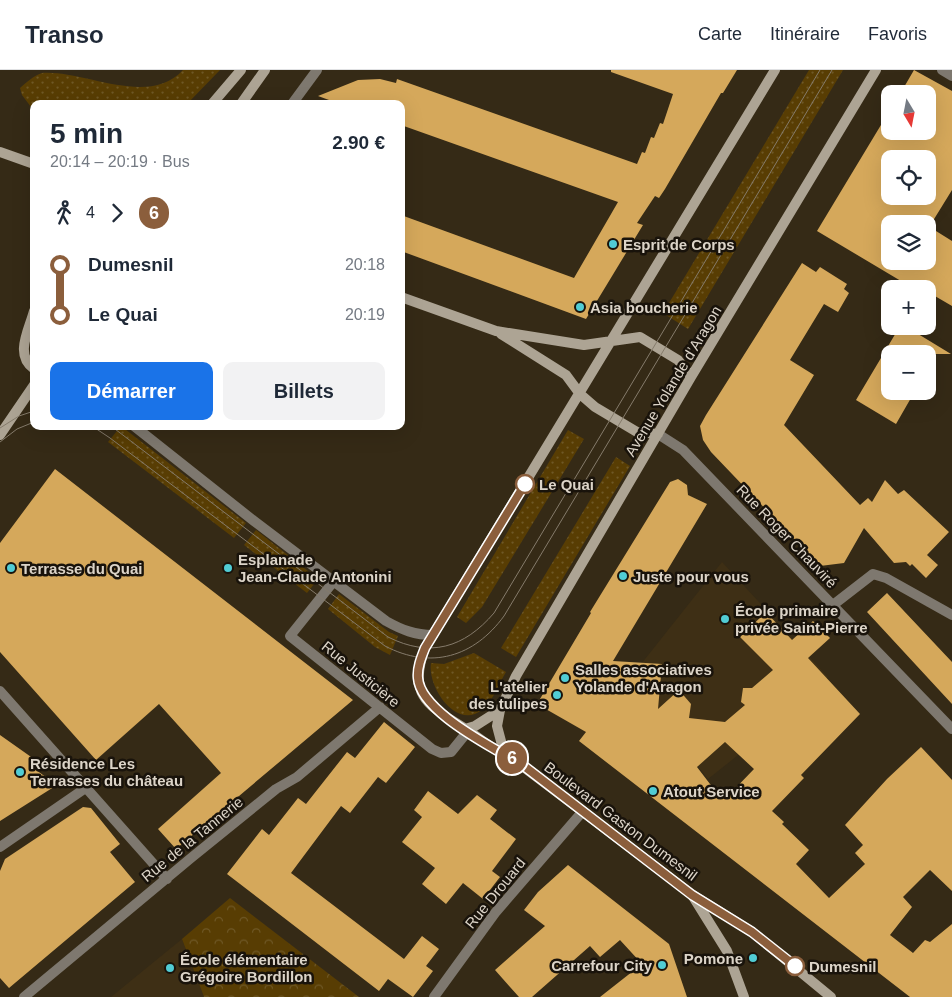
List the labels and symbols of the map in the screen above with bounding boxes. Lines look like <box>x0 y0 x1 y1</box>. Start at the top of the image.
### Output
north arrow <box>881 85 936 140</box>
place label: Esprit de Corps <box>623 236 735 253</box>
marker: Esprit de Corps <box>607 238 619 250</box>
place label: Asia boucherie <box>590 299 698 316</box>
marker: Asia boucherie <box>574 301 586 313</box>
street label: Avenue Yolande d’Aragon <box>621 303 725 459</box>
marker: Le Quai <box>515 474 535 494</box>
place label: Le Quai <box>539 476 594 493</box>
street label: Rue Roger Chauviré <box>733 481 841 591</box>
place label: Esplanade Jean-Claude Antonini <box>238 551 392 585</box>
place label: Terrasse du Quai <box>21 560 142 577</box>
marker: Terrasse du Quai <box>5 562 17 574</box>
marker: Esplanade Jean-Claude Antonini <box>222 562 234 574</box>
place label: Juste pour vous <box>633 568 749 585</box>
marker: Juste pour vous <box>617 570 629 582</box>
place label: École primaire privée Saint-Pierre <box>735 602 868 636</box>
marker: École primaire privée Saint-Pierre <box>719 613 731 625</box>
street label: Rue Justicière <box>319 637 403 711</box>
place label: Salles associatives Yolande d'Aragon <box>575 661 712 695</box>
marker: Salles associatives Yolande d'Aragon <box>559 672 571 684</box>
place label: L'atelier des tulipes <box>469 678 547 712</box>
marker: L'atelier des tulipes <box>551 689 563 701</box>
line badge: 6 <box>496 742 528 774</box>
place label: Résidence Les Terrasses du château <box>30 755 183 789</box>
street label: Boulevard Gaston Dumesnil <box>541 758 701 884</box>
marker: Résidence Les Terrasses du château <box>14 766 26 778</box>
place label: Atout Service <box>663 783 760 800</box>
marker: Atout Service <box>647 785 659 797</box>
street label: Rue de la Tannerie <box>138 793 246 885</box>
street label: Rue Drouard <box>461 854 529 932</box>
place label: Pomone <box>684 950 743 967</box>
place label: École élémentaire Grégoire Bordillon <box>180 951 313 985</box>
marker: Pomone <box>747 952 759 964</box>
marker: Dumesnil <box>785 956 805 976</box>
place label: Carrefour City <box>551 957 653 974</box>
place label: Dumesnil <box>809 958 877 975</box>
marker: Carrefour City <box>656 959 668 971</box>
marker: École élémentaire Grégoire Bordillon <box>164 962 176 974</box>

